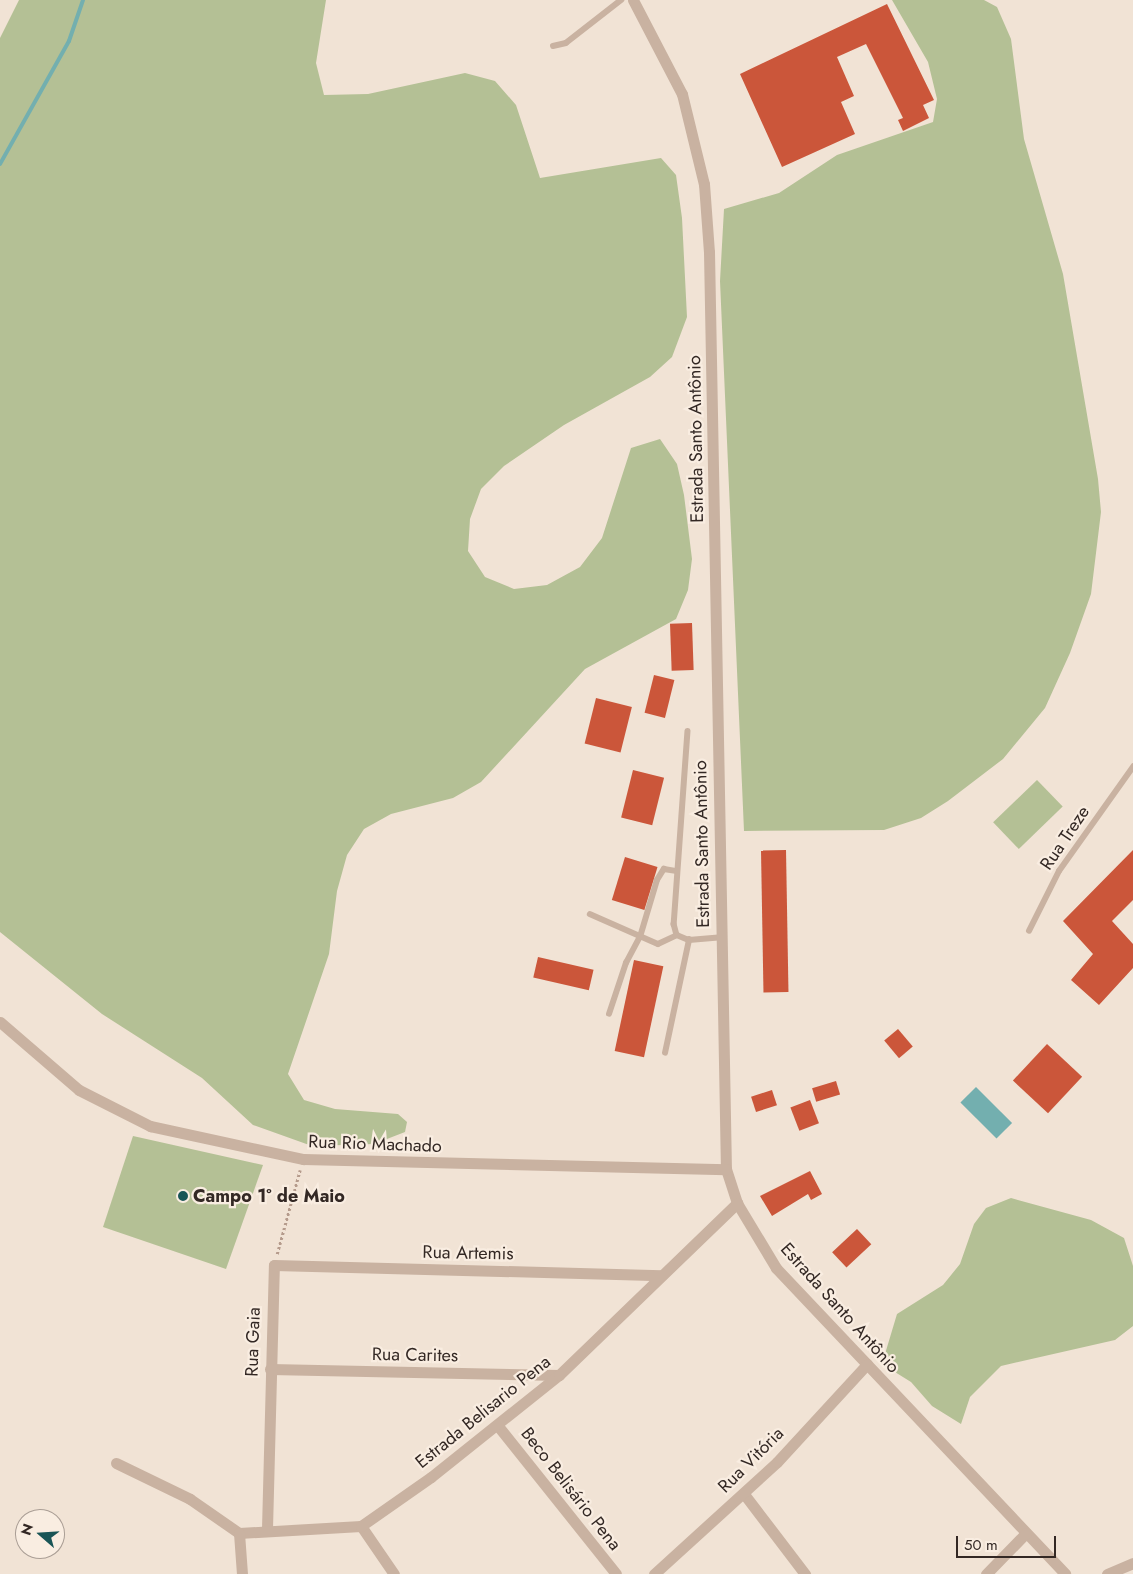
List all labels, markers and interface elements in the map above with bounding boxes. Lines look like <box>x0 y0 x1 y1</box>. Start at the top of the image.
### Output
street label: Estrada Santo Antônio <box>684 355 708 523</box>
street label: Estrada Santo Antônio <box>690 760 714 928</box>
street label: Rua Treze <box>1036 802 1094 874</box>
street label: Rua Rio Machado <box>308 1131 442 1157</box>
place label: Campo 1º de Maio <box>193 1185 345 1207</box>
marker: Campo 1º de Maio <box>177 1190 189 1202</box>
street label: Estrada Santo Antônio <box>776 1239 904 1377</box>
street label: Rua Artemis <box>422 1241 514 1265</box>
street label: Rua Gaia <box>241 1307 265 1377</box>
street label: Rua Carites <box>372 1343 458 1367</box>
street label: Estrada Belisario Pena <box>411 1351 555 1473</box>
street label: Beco Belisário Pena <box>516 1423 626 1555</box>
street label: Rua Vitória <box>714 1423 788 1497</box>
north arrow <box>15 1509 65 1559</box>
text: N <box>15 1521 38 1538</box>
scale bar <box>958 1526 1058 1558</box>
text: 50 m <box>964 1534 998 1556</box>

